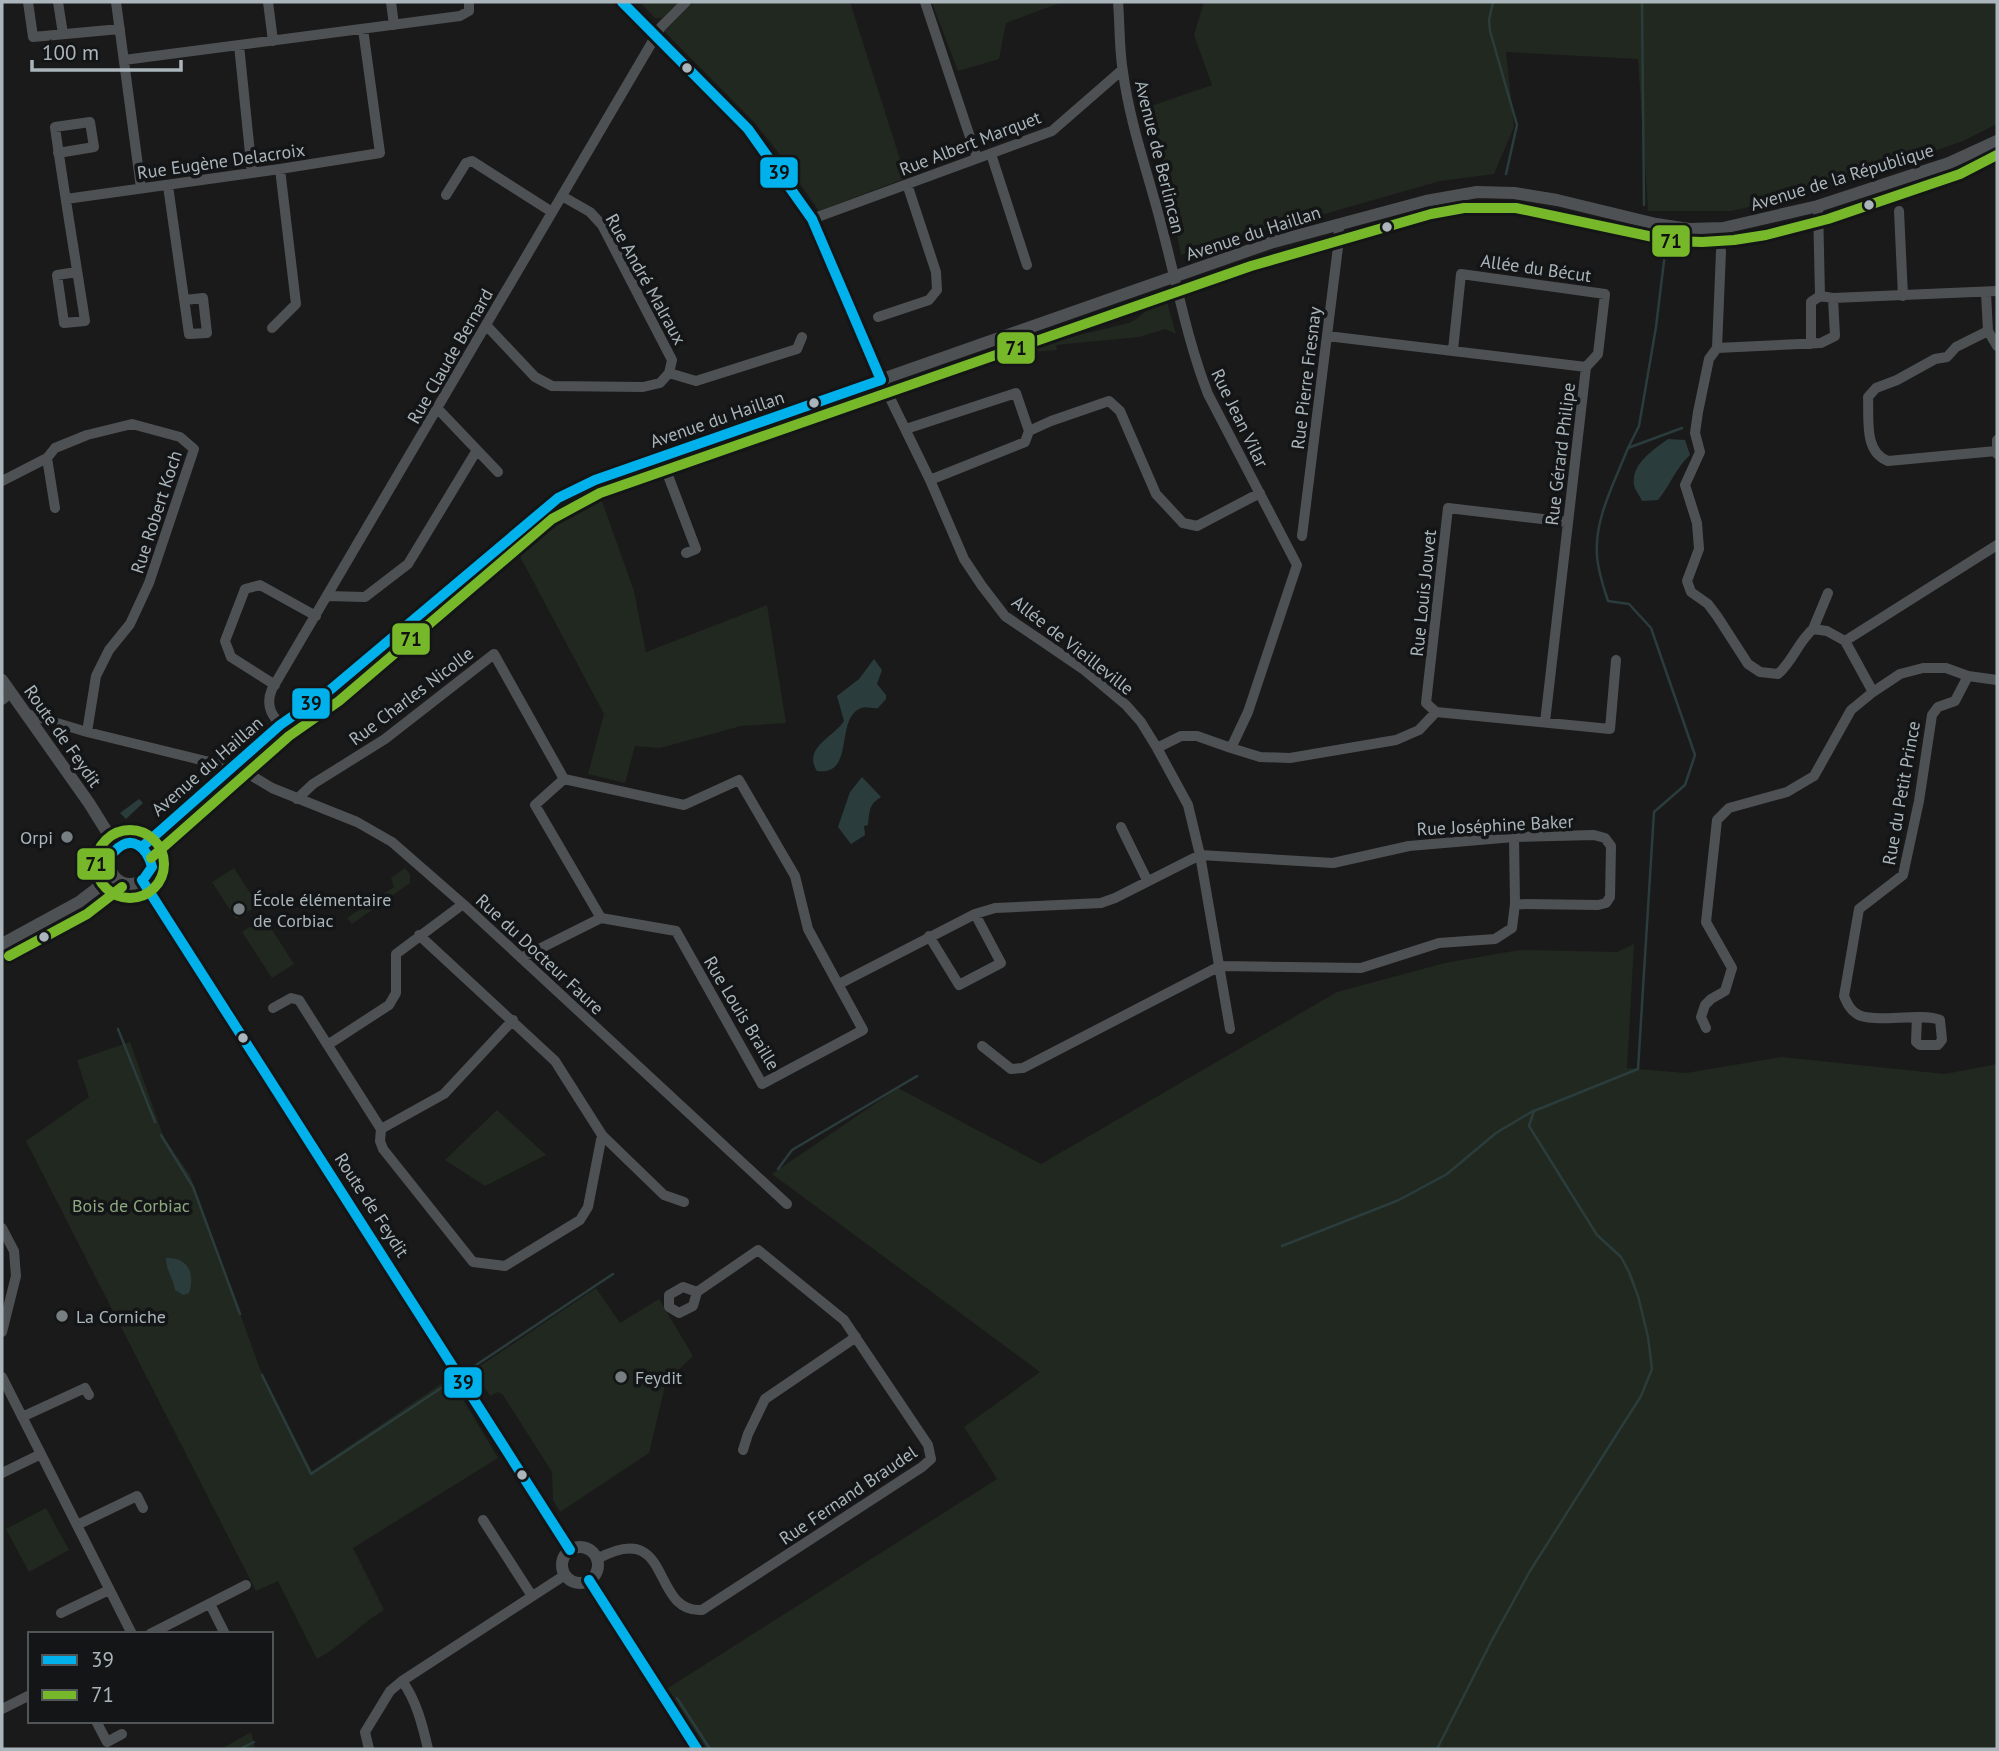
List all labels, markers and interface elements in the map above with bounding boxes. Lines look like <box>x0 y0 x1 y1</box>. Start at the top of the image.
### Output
scale bar <box>32 28 180 72</box>
text: 100 m <box>42 39 99 66</box>
unlabelled marker <box>680 61 694 75</box>
street label: Avenue de Berlincan <box>1130 78 1190 236</box>
street label: Rue Albert Marquet <box>896 105 1044 181</box>
street label: Rue Eugène Delacroix <box>136 138 306 184</box>
street label: Avenue de la République <box>1748 138 1936 216</box>
line badge: 39 <box>759 156 799 189</box>
text: 39 <box>768 160 790 184</box>
unlabelled marker <box>1862 198 1876 212</box>
street label: Avenue du Haillan <box>1183 200 1323 266</box>
street label: Rue André Malraux <box>601 209 691 349</box>
unlabelled marker <box>1380 220 1394 234</box>
line badge: 71 <box>1651 224 1691 258</box>
text: 71 <box>1660 229 1682 253</box>
street label: Allée du Bécut <box>1479 249 1593 287</box>
street label: Rue Claude Bernard <box>402 284 498 428</box>
street label: Rue Pierre Fresnay <box>1286 305 1326 451</box>
line badge: 71 <box>996 331 1036 365</box>
text: 71 <box>1005 336 1027 360</box>
street label: Rue Jean Vilar <box>1206 365 1274 471</box>
street label: Rue Gérard Philipe <box>1540 381 1580 527</box>
street label: Avenue du Haillan <box>647 385 787 453</box>
unlabelled marker <box>807 396 821 410</box>
street label: Rue Robert Koch <box>125 448 187 576</box>
street label: Rue Louis Jouvet <box>1405 528 1441 658</box>
street label: Allée de Vieilleville <box>1007 590 1139 700</box>
line badge: 71 <box>391 622 431 656</box>
text: 71 <box>400 627 422 651</box>
street label: Rue Charles Nicolle <box>344 642 478 750</box>
street label: Route de Feydit <box>19 680 107 792</box>
line badge: 39 <box>291 687 331 720</box>
text: 39 <box>300 691 322 715</box>
street label: Avenue du Haillan <box>146 711 268 821</box>
street label: Rue du Petit Prince <box>1877 719 1925 867</box>
street label: Rue Joséphine Baker <box>1416 809 1574 841</box>
place label: Orpi <box>20 826 53 849</box>
marker: Orpi <box>59 829 75 845</box>
line badge: 71 <box>76 847 116 881</box>
text: 71 <box>85 852 107 876</box>
place label: École élémentaire de Corbiac <box>253 888 391 932</box>
street label: Rue du Docteur Faure <box>471 889 609 1019</box>
marker: École élémentaire de Corbiac <box>231 901 247 917</box>
unlabelled marker <box>37 930 51 944</box>
street label: Rue Louis Braille <box>699 952 785 1074</box>
unlabelled marker <box>236 1031 250 1045</box>
street label: Route de Feydit <box>330 1149 414 1261</box>
park label: Bois de Corbiac <box>72 1194 190 1217</box>
place label: La Corniche <box>76 1305 166 1328</box>
marker: La Corniche <box>54 1308 70 1324</box>
line badge: 39 <box>443 1366 483 1399</box>
place label: Feydit <box>635 1366 682 1389</box>
marker: Feydit <box>613 1369 629 1385</box>
text: 39 <box>452 1370 474 1394</box>
street label: Rue Fernand Braudel <box>775 1440 922 1550</box>
unlabelled marker <box>515 1468 529 1482</box>
legend <box>28 1632 273 1723</box>
text: 39 <box>91 1646 114 1673</box>
text: 71 <box>91 1681 114 1708</box>

